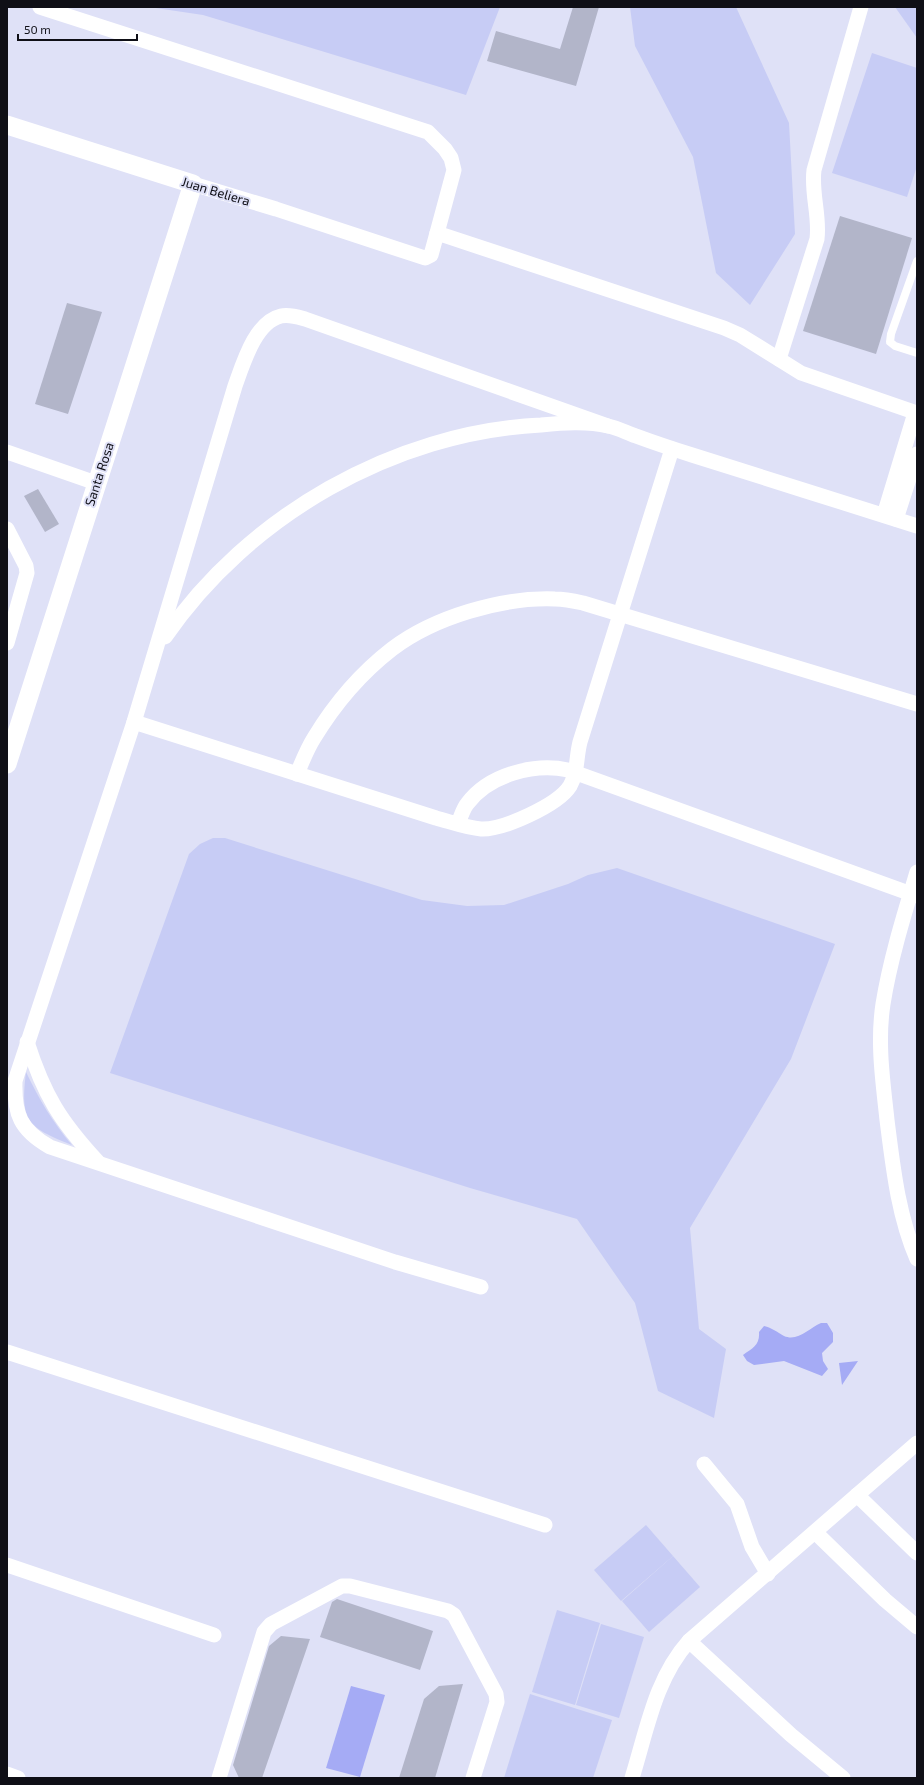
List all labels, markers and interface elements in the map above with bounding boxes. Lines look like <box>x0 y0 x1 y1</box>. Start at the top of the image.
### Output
scale bar <box>18 16 137 42</box>
text: 50 m <box>24 22 51 36</box>
street label: Juan Beliera <box>180 173 252 209</box>
street label: Santa Rosa <box>81 440 117 508</box>

